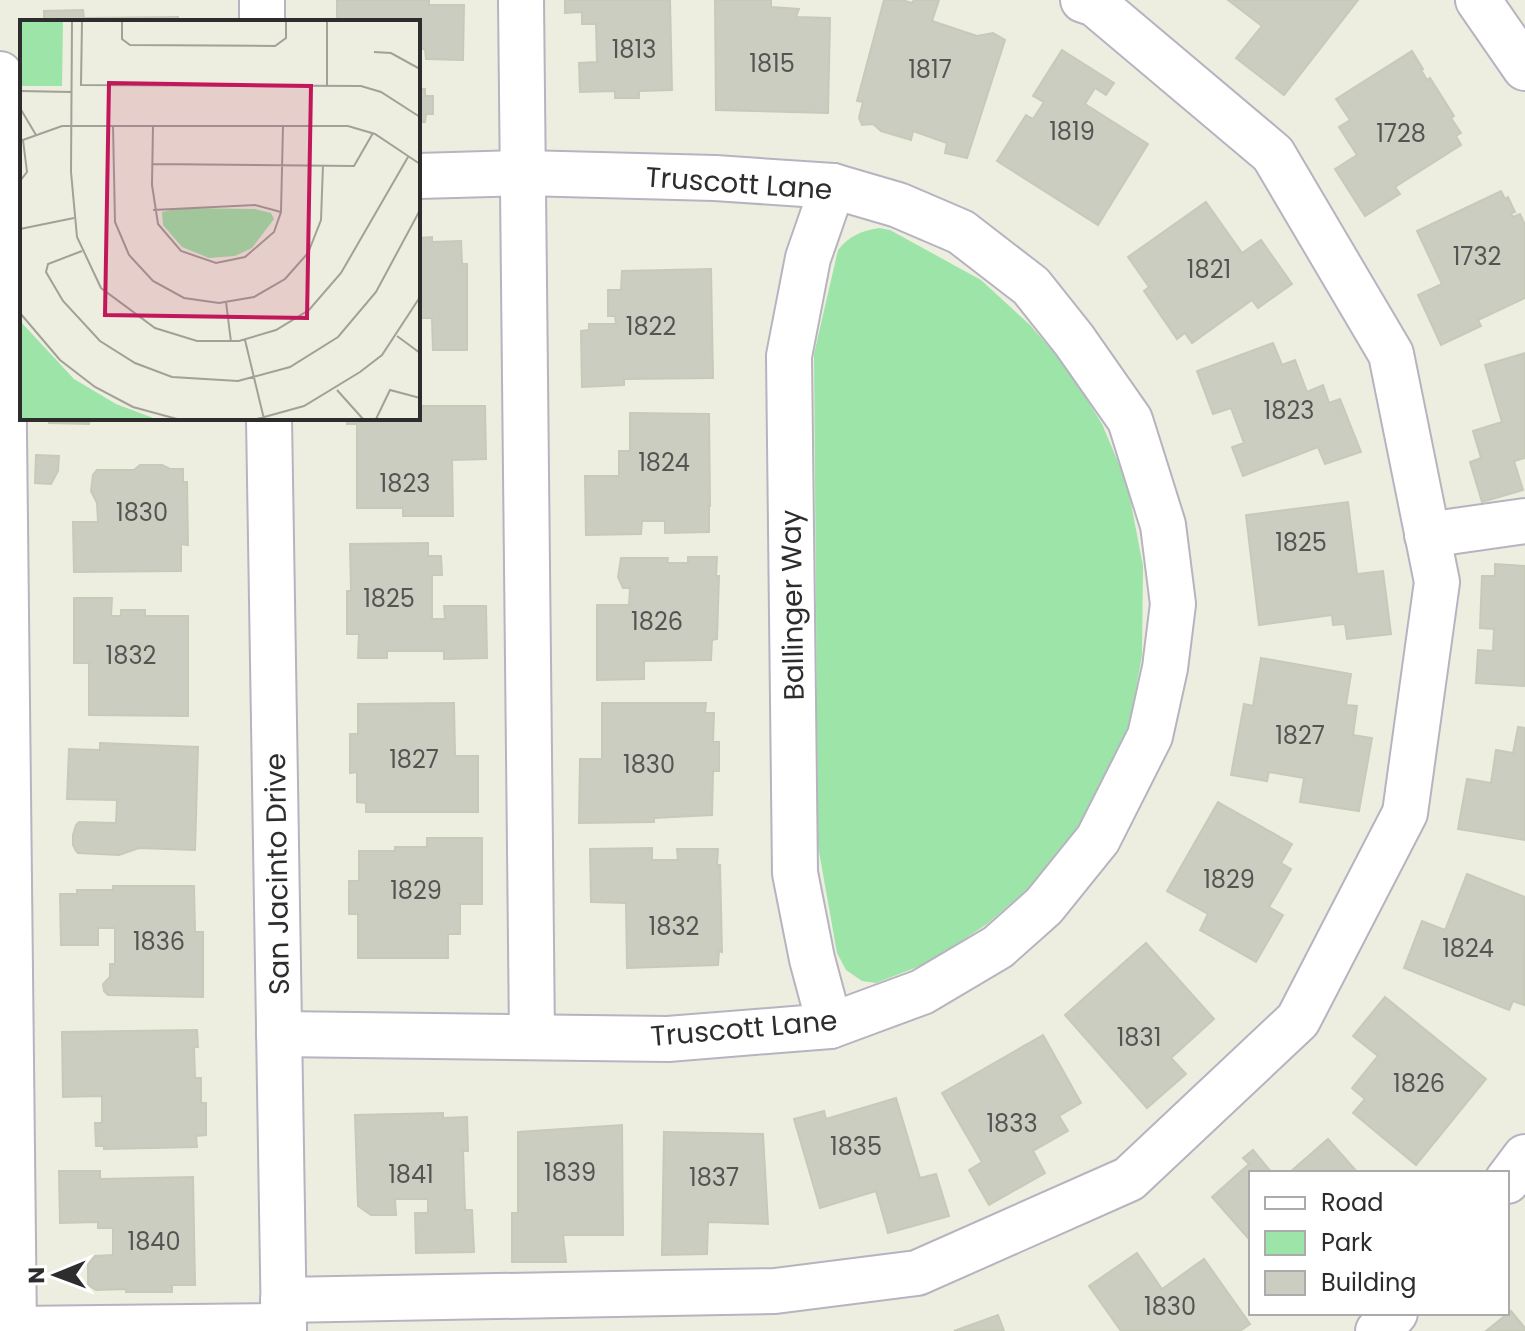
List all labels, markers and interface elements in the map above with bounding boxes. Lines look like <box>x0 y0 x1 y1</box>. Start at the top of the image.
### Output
inset map <box>20 20 420 420</box>
house number: 1813 <box>612 33 656 66</box>
house number: 1815 <box>749 47 795 80</box>
house number: 1817 <box>908 53 952 86</box>
house number: 1819 <box>1049 115 1095 148</box>
house number: 1728 <box>1376 117 1426 150</box>
street label: Truscott Lane <box>644 158 834 209</box>
house number: 1732 <box>1453 240 1501 273</box>
house number: 1821 <box>1187 253 1231 286</box>
house number: 1822 <box>626 310 676 343</box>
house number: 1823 <box>1264 394 1314 427</box>
house number: 1824 <box>638 446 690 479</box>
house number: 1823 <box>380 467 430 500</box>
house number: 1830 <box>116 496 168 529</box>
street label: Ballinger Way <box>771 509 814 701</box>
house number: 1825 <box>1275 526 1327 559</box>
house number: 1825 <box>363 582 415 615</box>
house number: 1826 <box>631 605 683 638</box>
house number: 1832 <box>106 639 156 672</box>
house number: 1827 <box>1275 719 1325 752</box>
house number: 1827 <box>389 743 439 776</box>
house number: 1830 <box>623 748 675 781</box>
street label: San Jacinto Drive <box>256 753 299 995</box>
house number: 1829 <box>1203 863 1255 896</box>
house number: 1829 <box>390 874 442 907</box>
house number: 1832 <box>649 910 699 943</box>
house number: 1836 <box>133 925 185 958</box>
house number: 1824 <box>1442 932 1494 965</box>
street label: Truscott Lane <box>649 1001 839 1056</box>
house number: 1831 <box>1117 1021 1161 1054</box>
house number: 1826 <box>1393 1067 1445 1100</box>
house number: 1833 <box>986 1107 1038 1140</box>
house number: 1835 <box>830 1130 882 1163</box>
house number: 1839 <box>544 1156 596 1189</box>
house number: 1841 <box>388 1158 434 1191</box>
house number: 1837 <box>689 1161 739 1194</box>
legend <box>1249 1171 1509 1315</box>
text: Road <box>1321 1186 1383 1219</box>
house number: 1840 <box>128 1225 181 1258</box>
text: Park <box>1321 1226 1373 1259</box>
north arrow <box>16 1235 96 1315</box>
text: Building <box>1321 1266 1417 1299</box>
text: N <box>21 1267 52 1284</box>
house number: 1830 <box>1144 1290 1196 1323</box>

